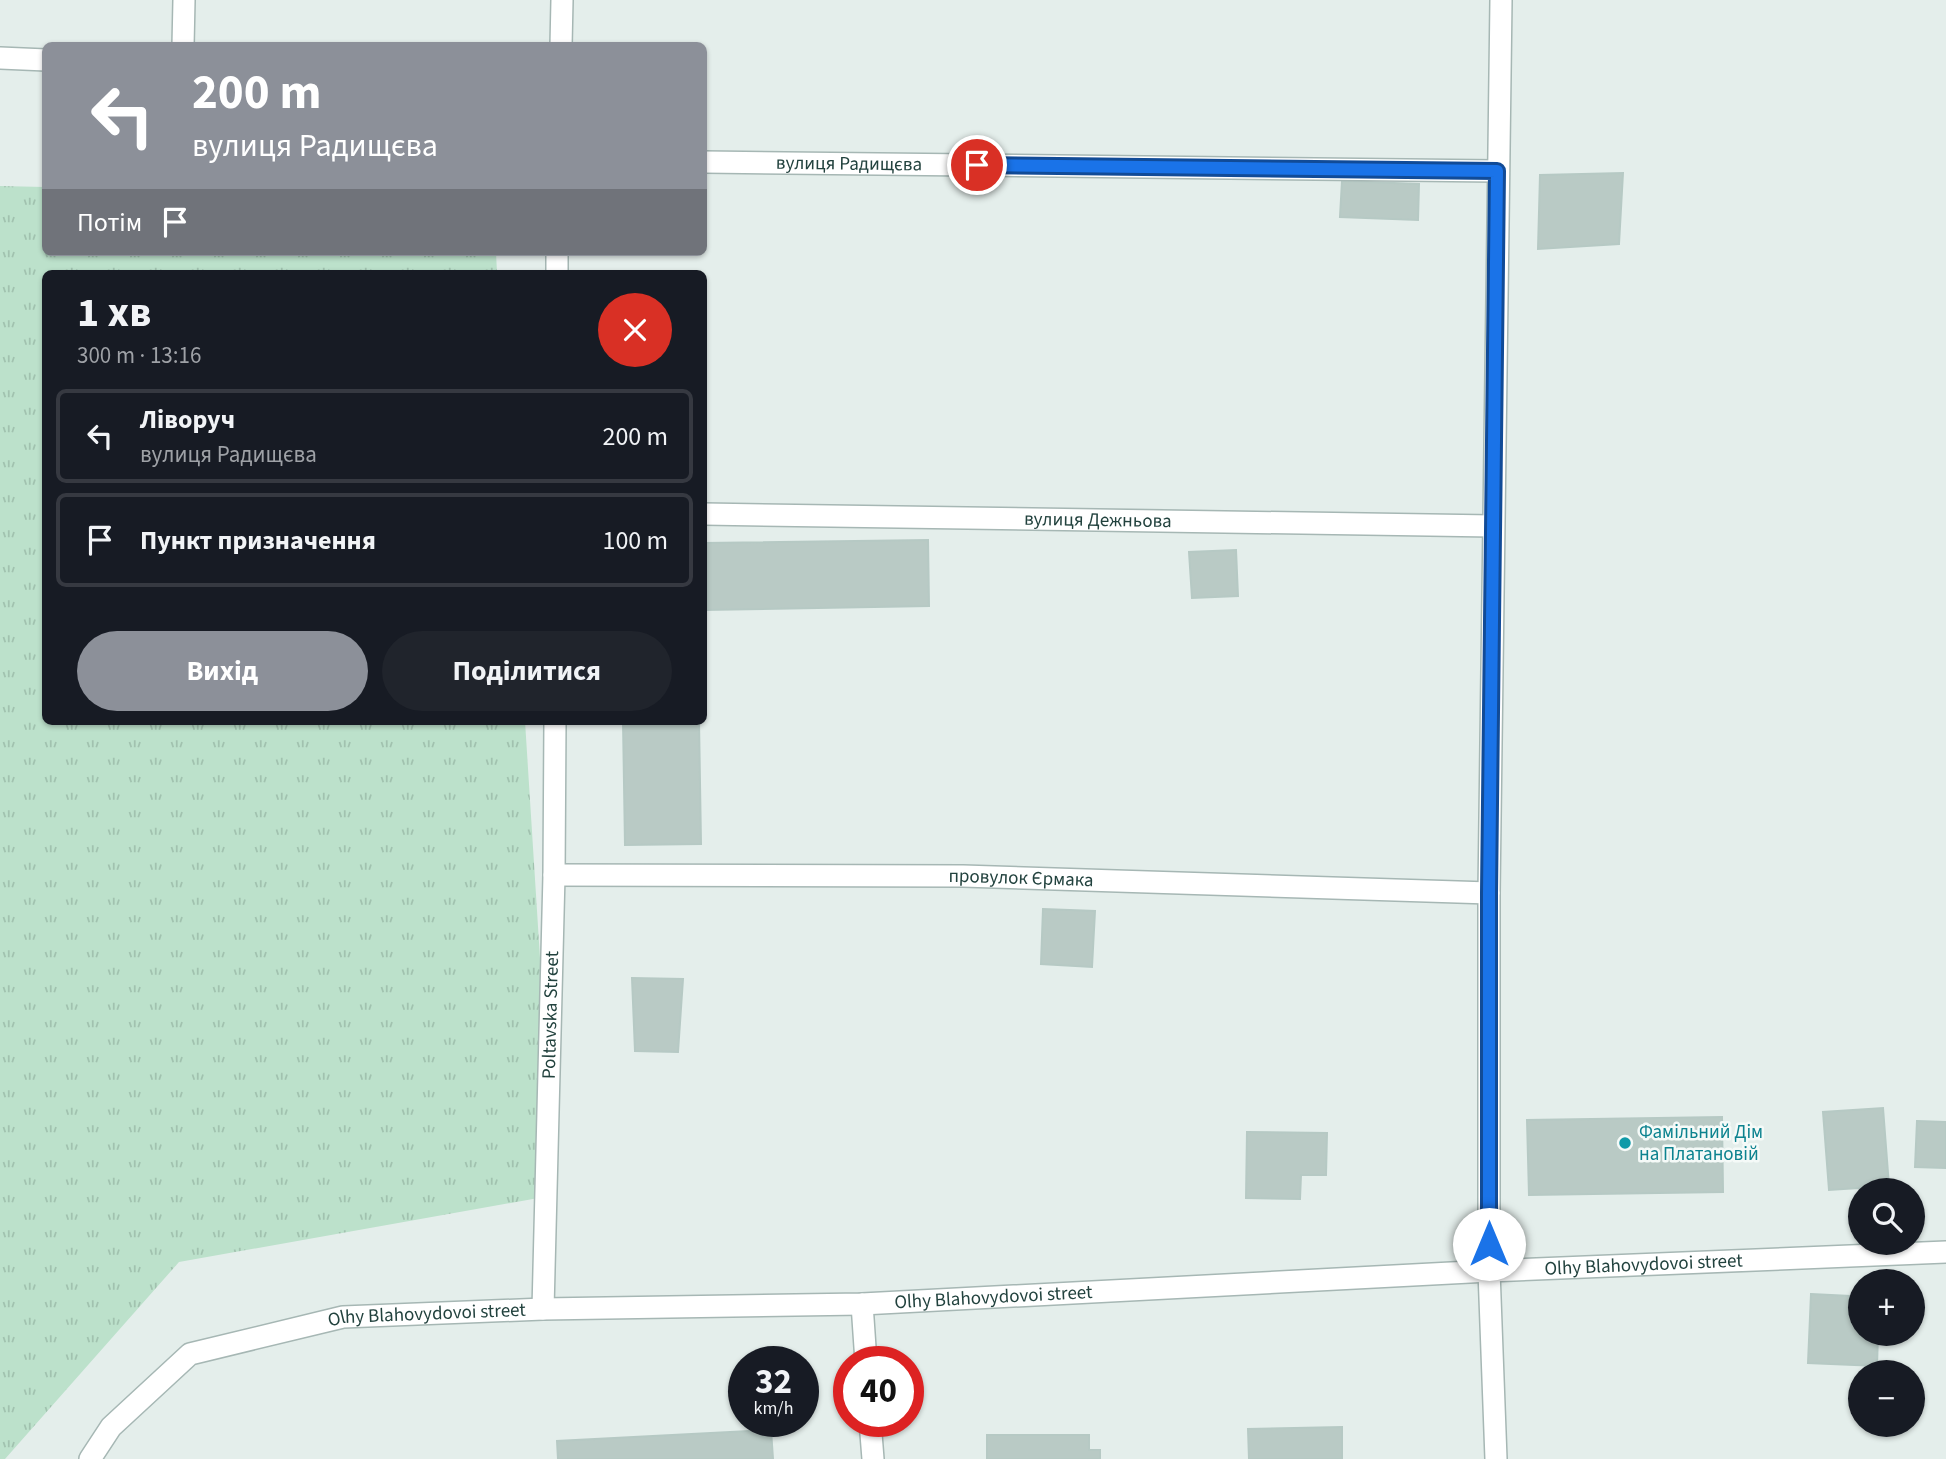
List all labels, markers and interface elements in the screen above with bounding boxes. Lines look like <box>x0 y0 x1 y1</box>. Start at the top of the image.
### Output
text: 200 m <box>192 58 321 128</box>
icon: left <box>77 70 168 161</box>
text: вулиця Радищєва <box>192 123 438 169</box>
pin <box>947 135 1007 195</box>
icon: arrive <box>958 146 996 184</box>
street label: вулиця Радищєва <box>776 149 922 178</box>
icon: arrive <box>156 203 194 241</box>
text: Потім <box>77 204 142 241</box>
text: 1 хв <box>77 283 151 343</box>
button: close <box>598 293 672 367</box>
text: 300 m · 13:16 <box>77 339 201 372</box>
text: Ліворуч <box>140 401 235 438</box>
icon: left <box>81 417 119 455</box>
text: 200 m <box>602 418 668 455</box>
text: вулиця Радищєва <box>140 438 317 471</box>
street label: вулиця Дежньова <box>1024 505 1172 535</box>
icon: arrive <box>81 521 119 559</box>
text: Пункт призначення <box>140 522 376 559</box>
text: 100 m <box>602 522 668 559</box>
button: Вихід <box>77 631 368 711</box>
button: Поділитися <box>382 631 672 711</box>
street label: провулок Єрмака <box>948 862 1094 894</box>
street label: Poltavska Street <box>535 950 566 1080</box>
place label: Фамільний Дім на Платановій <box>1639 1119 1763 1168</box>
marker: Фамільний Дім на Платановій <box>1617 1135 1633 1151</box>
map controls <box>1848 1178 1925 1437</box>
button: search <box>1848 1178 1925 1255</box>
position arrow <box>1452 1207 1526 1281</box>
street label: Olhy Blahovydovoi street <box>1544 1247 1744 1282</box>
button: + <box>1848 1269 1925 1346</box>
street label: Olhy Blahovydovoi street <box>894 1278 1094 1316</box>
street label: Olhy Blahovydovoi street <box>325 1296 527 1334</box>
speed limit sign: 40 <box>833 1346 924 1437</box>
text: 32 <box>755 1357 792 1407</box>
button: − <box>1848 1360 1925 1437</box>
text: km/h <box>754 1396 793 1421</box>

